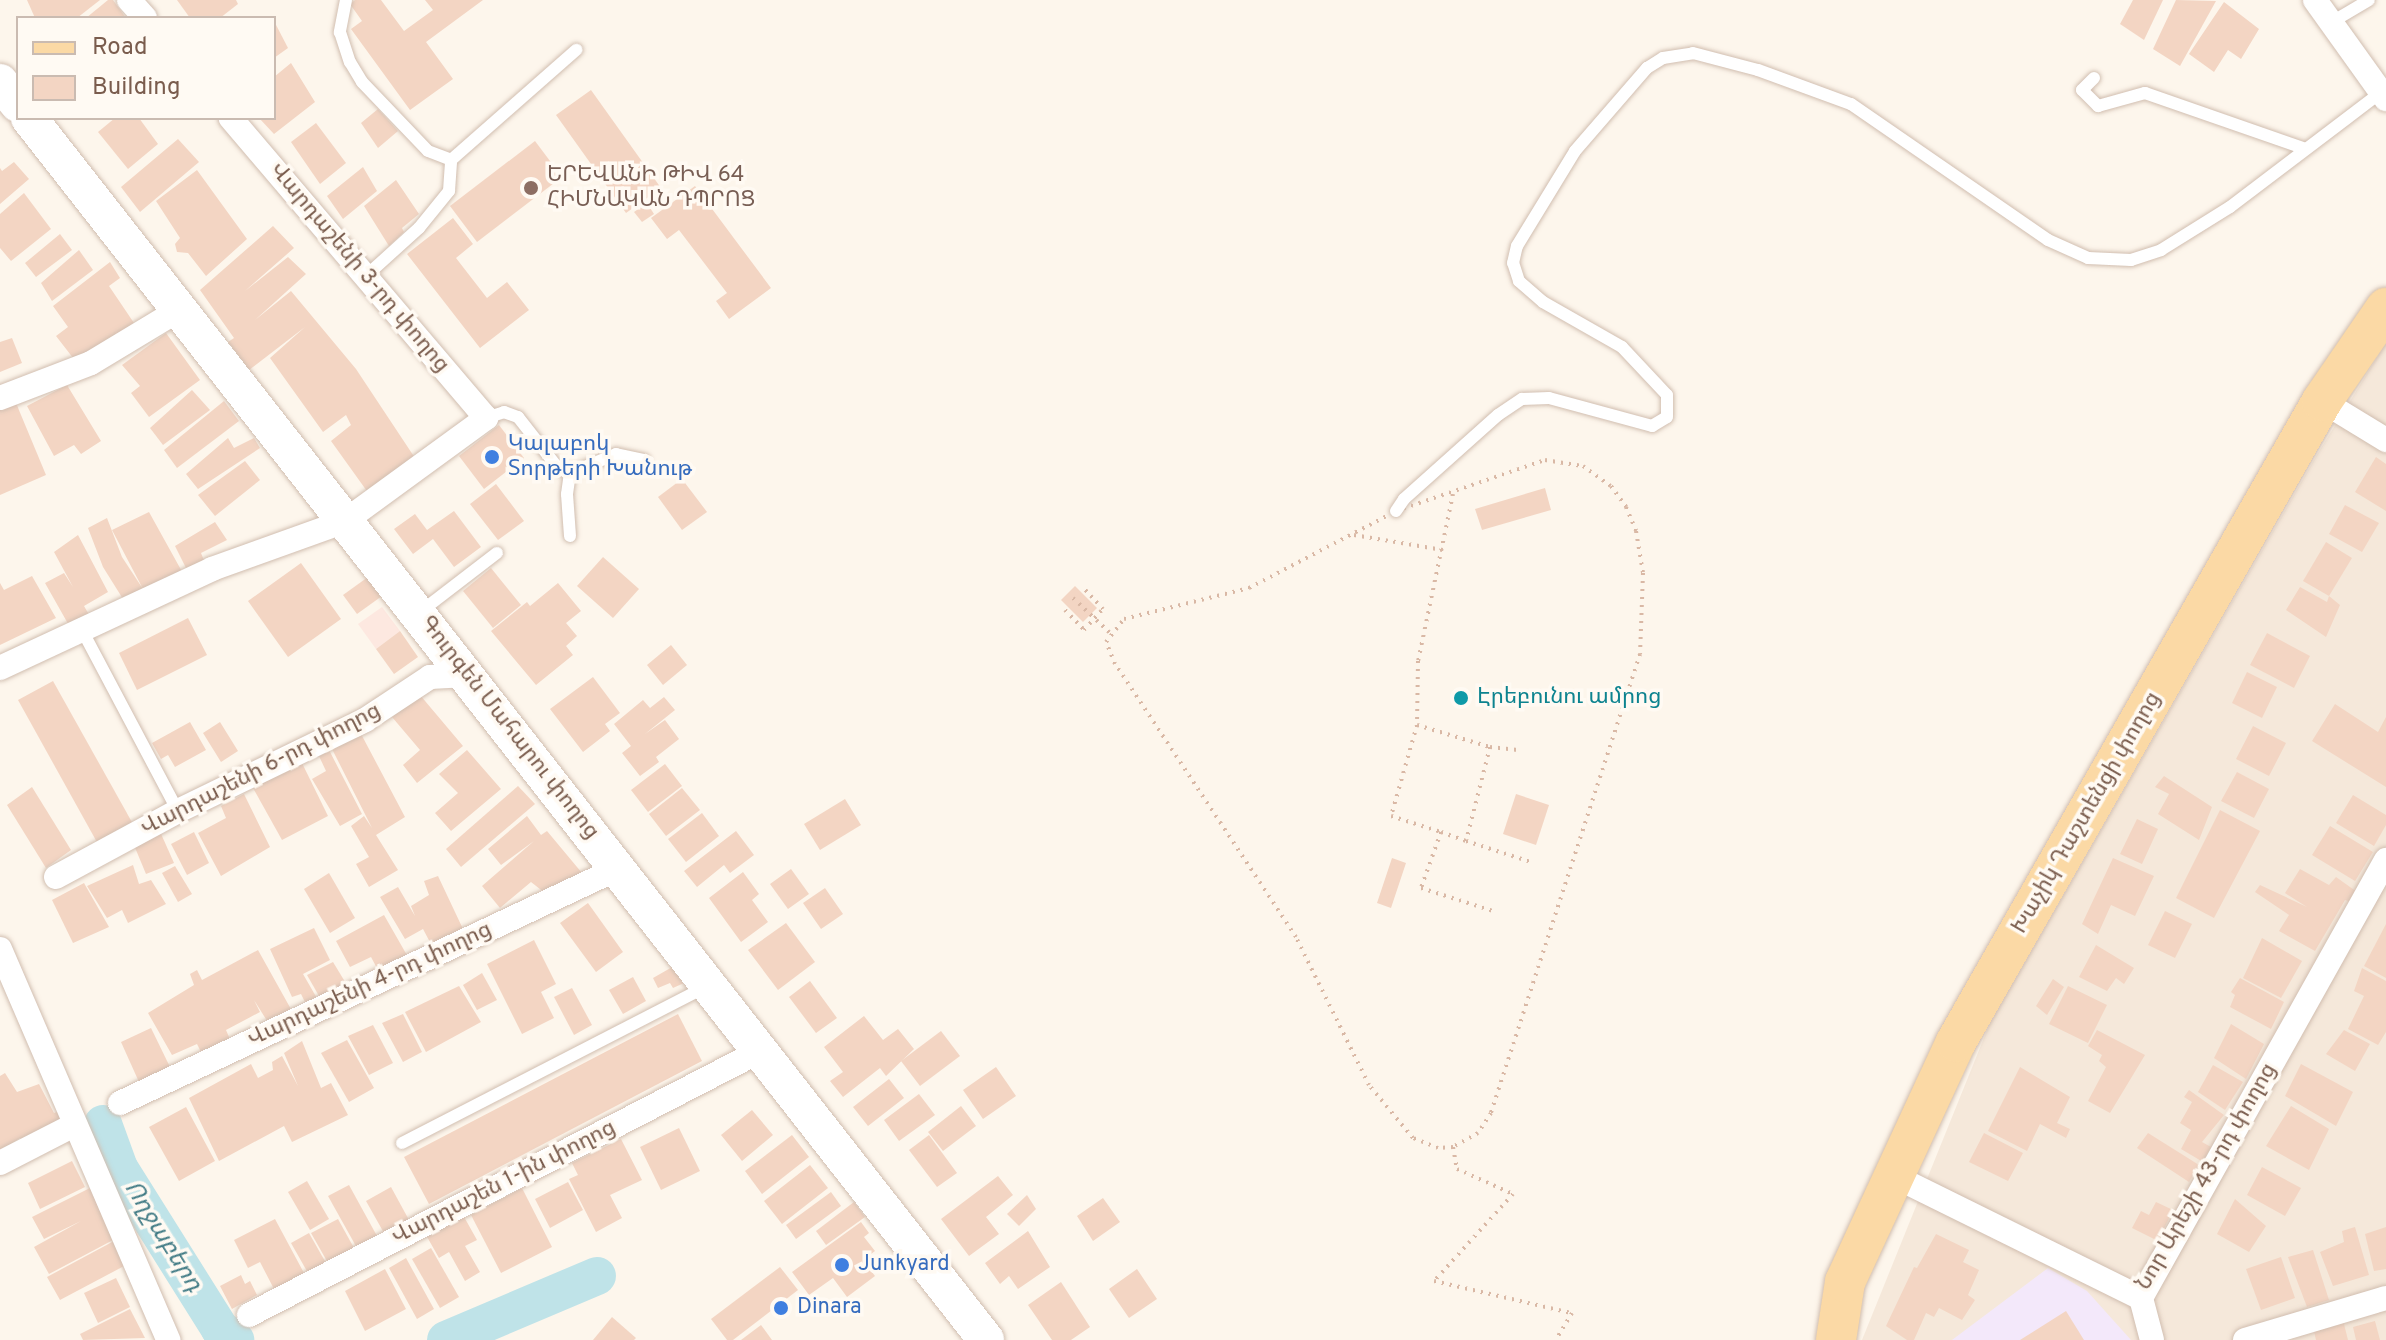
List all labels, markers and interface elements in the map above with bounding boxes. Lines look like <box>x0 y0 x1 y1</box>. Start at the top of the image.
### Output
legend <box>16 16 276 120</box>
text: Road <box>92 33 148 63</box>
text: Building <box>92 73 181 103</box>
street label: Վարդաշենի 3-րդ փողոց <box>264 158 454 378</box>
place label: ԵՐԵՎԱՆԻ ԹԻՎ 64 ՀԻՄՆԱԿԱՆ ԴՊՐՈՑ <box>547 162 755 214</box>
marker: ԵՐԵՎԱՆԻ ԹԻՎ 64 ՀԻՄՆԱԿԱՆ ԴՊՐՈՑ <box>522 179 540 197</box>
place label: Կալաբոկ Տորթերի Խանութ <box>508 431 692 482</box>
marker: Կալաբոկ Տորթերի Խանութ <box>483 448 501 466</box>
street label: Գուրգեն Մահարու փողոց <box>414 611 604 845</box>
place label: Էրեբունու ամրոց <box>1477 685 1661 711</box>
street label: Խաչիկ Դաշտենցի փողոց <box>2007 687 2167 939</box>
marker: Էրեբունու ամրոց <box>1452 689 1470 707</box>
street label: Վարդաշենի 6-րդ փողոց <box>137 698 385 842</box>
street label: Վարդաշենի 4-րդ փողոց <box>244 917 496 1053</box>
street label: Նոր Արեշի 43-րդ փողոց <box>2131 1059 2283 1295</box>
street label: Վարդաշեն 1-ին փողոց <box>388 1115 620 1251</box>
water label: Ողջաբերդ <box>117 1176 207 1298</box>
place label: Junkyard <box>858 1252 950 1278</box>
marker: Junkyard <box>833 1256 851 1274</box>
place label: Dinara <box>797 1295 862 1321</box>
marker: Dinara <box>772 1299 790 1317</box>

